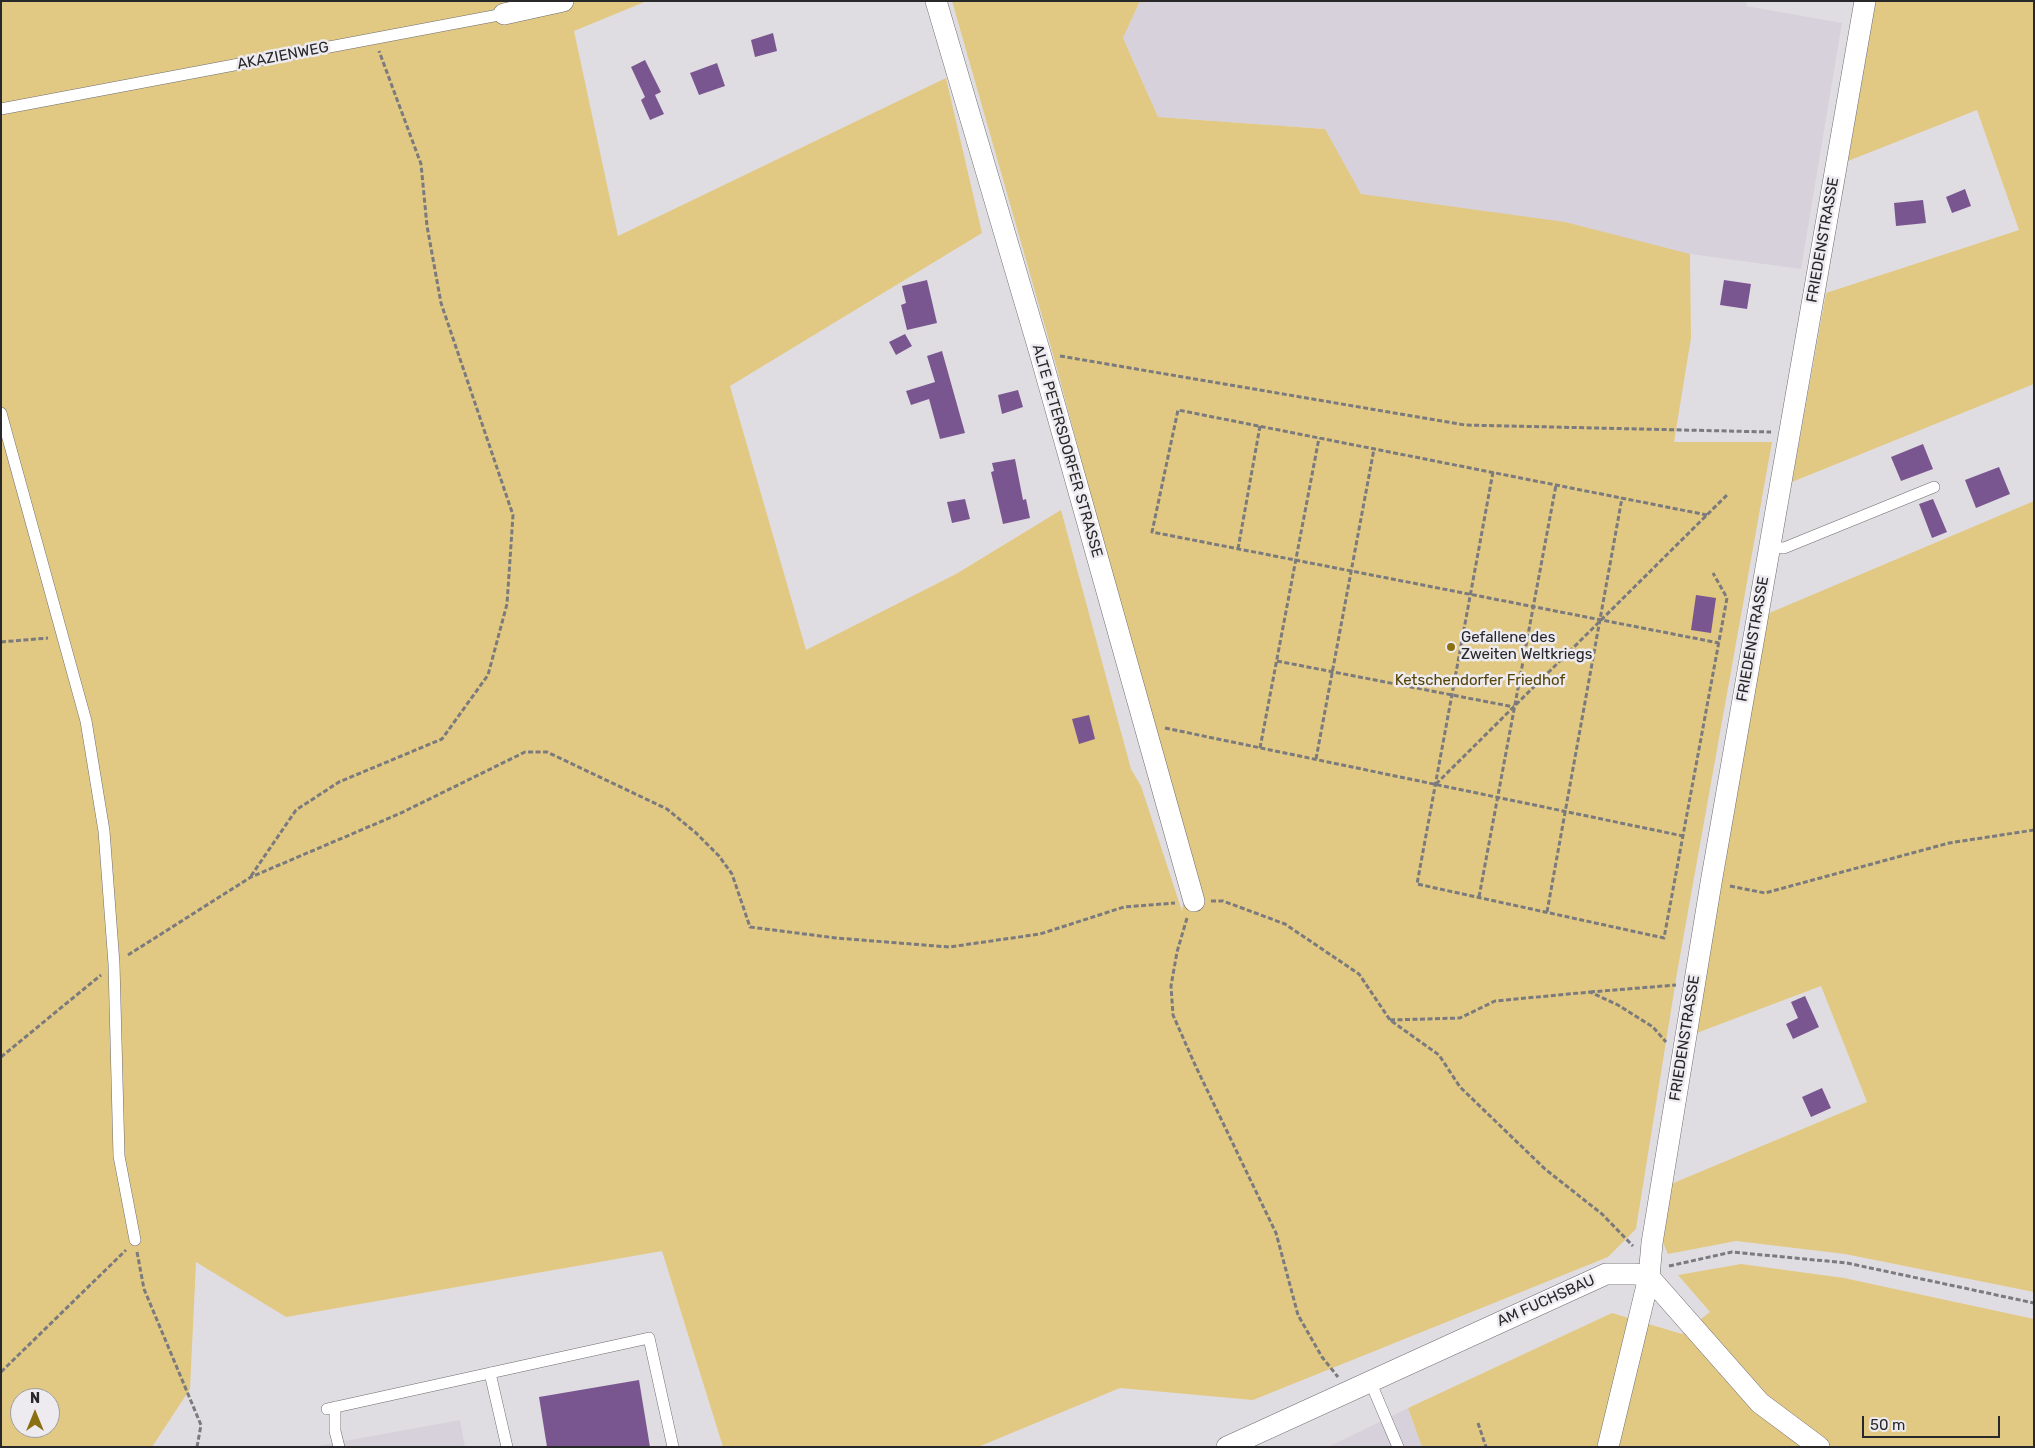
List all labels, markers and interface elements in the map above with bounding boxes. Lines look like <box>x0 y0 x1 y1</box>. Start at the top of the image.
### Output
street label: AKAZIENWEG <box>236 38 330 74</box>
street label: FRIEDENSTRASSE <box>1803 176 1843 304</box>
street label: ALTE PETERSDORFER STRASSE <box>1028 342 1106 560</box>
street label: FRIEDENSTRASSE <box>1733 575 1773 703</box>
place label: Gefallene des Zweiten Weltkriegs <box>1461 629 1592 664</box>
marker: Gefallene des Zweiten Weltkriegs <box>1445 641 1457 653</box>
park label: Ketschendorfer Friedhof <box>1395 672 1565 690</box>
street label: FRIEDENSTRASSE <box>1666 974 1704 1102</box>
street label: AM FUCHSBAU <box>1494 1271 1598 1331</box>
north arrow <box>10 1388 60 1438</box>
text: N <box>30 1390 40 1407</box>
scale bar <box>1865 1406 2002 1438</box>
text: 50 m <box>1870 1416 1905 1434</box>

